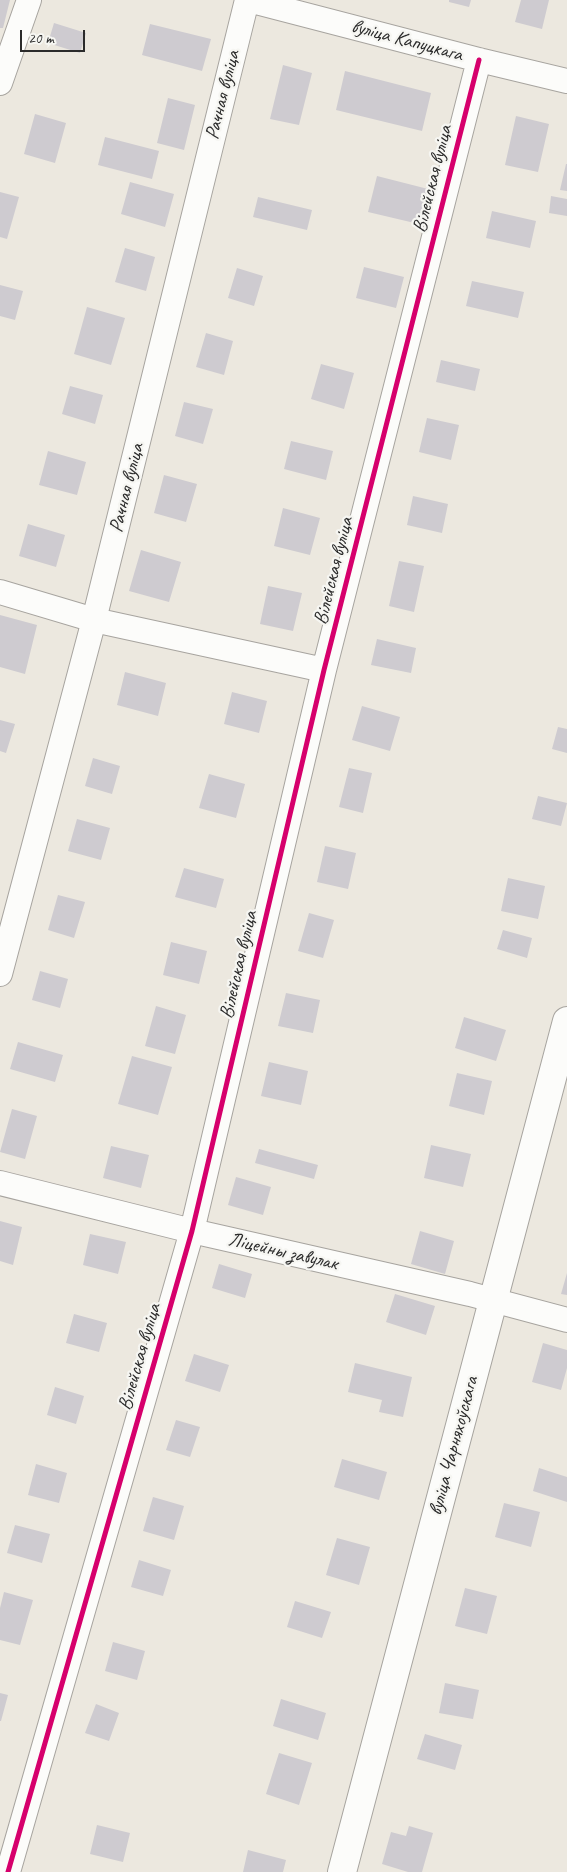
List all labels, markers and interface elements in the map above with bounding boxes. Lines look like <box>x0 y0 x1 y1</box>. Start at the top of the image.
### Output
street label: вуліца Капуцкага <box>349 15 465 67</box>
scale bar <box>22 20 88 52</box>
text: 20 m <box>28 29 54 48</box>
street label: Рачная вуліца <box>200 48 246 142</box>
street label: Вілейская вуліца <box>408 123 458 235</box>
street label: Рачная вуліца <box>104 441 150 535</box>
street label: Вілейская вуліца <box>309 515 359 627</box>
street label: Вілейская вуліца <box>215 909 263 1021</box>
street label: Ліцейны завулак <box>226 1228 340 1276</box>
street label: Вілейская вуліца <box>113 1301 167 1413</box>
street label: вуліца Чарняхоўскага <box>424 1374 484 1518</box>

